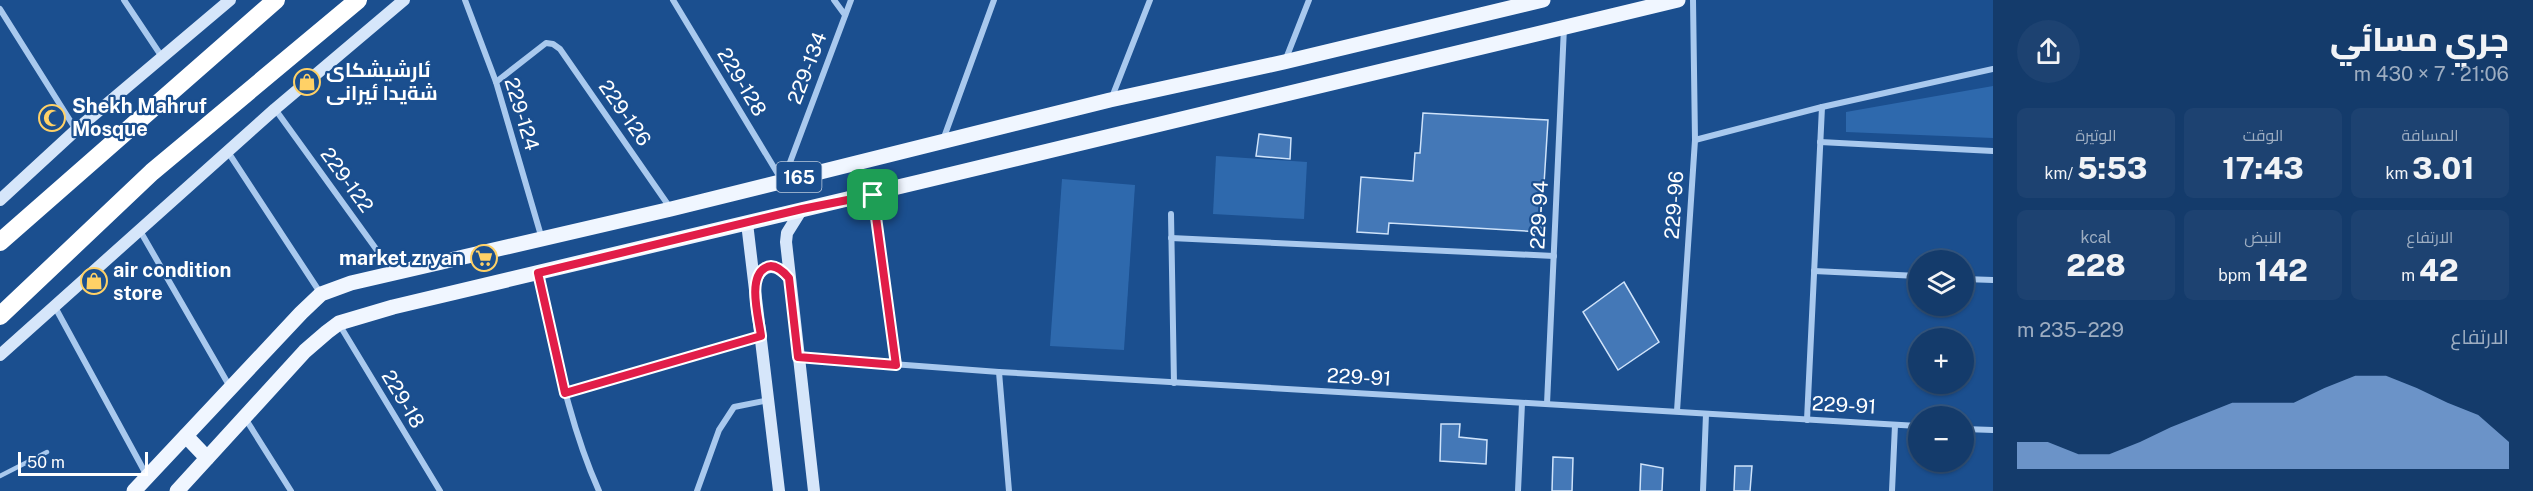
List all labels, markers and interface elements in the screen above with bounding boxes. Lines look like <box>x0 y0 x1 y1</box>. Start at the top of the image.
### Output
button: share <box>2017 20 2080 83</box>
text: جري مسائي <box>2330 20 2509 58</box>
street label: 229-134 <box>782 28 832 108</box>
street label: 229-128 <box>712 44 772 120</box>
place label: ئارشيشكاى شةيدا ئيرانى <box>326 58 438 105</box>
text: 21:06 · 7 × 430 m <box>2354 62 2509 86</box>
shop icon: ئارشيشكاى شةيدا ئيرانى <box>292 67 322 97</box>
street label: 229-124 <box>500 75 544 153</box>
street label: 229-126 <box>594 75 656 151</box>
place label: Shekh Mahruf Mosque <box>72 94 207 141</box>
mosque icon: Shekh Mahruf Mosque <box>37 103 67 133</box>
text: الوتيرة <box>2075 126 2117 145</box>
text: الوقت <box>2243 126 2283 145</box>
text: المسافة <box>2402 126 2458 145</box>
street label: 229-122 <box>315 143 379 217</box>
text: 5:53 <box>2077 150 2147 186</box>
text: 17:43 <box>2222 150 2304 186</box>
text: 3.01 <box>2412 150 2474 186</box>
road number: 165 <box>776 162 822 192</box>
text: /km <box>2045 164 2077 183</box>
text: km <box>2386 164 2412 183</box>
pin <box>847 169 898 220</box>
street label: 229-96 <box>1660 170 1688 240</box>
icon: arrive <box>856 178 889 211</box>
street label: 229-94 <box>1525 180 1553 250</box>
text: kcal <box>2081 228 2111 247</box>
text: النبض <box>2244 228 2282 247</box>
text: الارتفاع <box>2407 228 2453 247</box>
supermarket icon: market zryan <box>469 243 499 273</box>
place label: market zryan <box>339 246 464 270</box>
text: 228 <box>2066 247 2126 283</box>
map controls <box>1908 250 1974 472</box>
button: layers <box>1908 250 1974 316</box>
text: 142 <box>2255 252 2308 288</box>
text: 42 <box>2419 252 2459 288</box>
place label: air condition store <box>113 258 231 305</box>
shop icon: air condition store <box>79 266 109 296</box>
text: bpm <box>2218 266 2255 285</box>
text: m <box>2401 266 2419 285</box>
text: 229–235 m <box>2017 318 2124 342</box>
text: الارتفاع <box>2450 325 2509 349</box>
button: + <box>1908 328 1974 394</box>
street label: 229-91 <box>1326 363 1392 391</box>
street label: 229-18 <box>376 366 430 432</box>
street label: 229-91 <box>1811 391 1877 419</box>
button: − <box>1908 406 1974 472</box>
scale bar <box>18 449 148 476</box>
text: 50 m <box>27 453 65 472</box>

